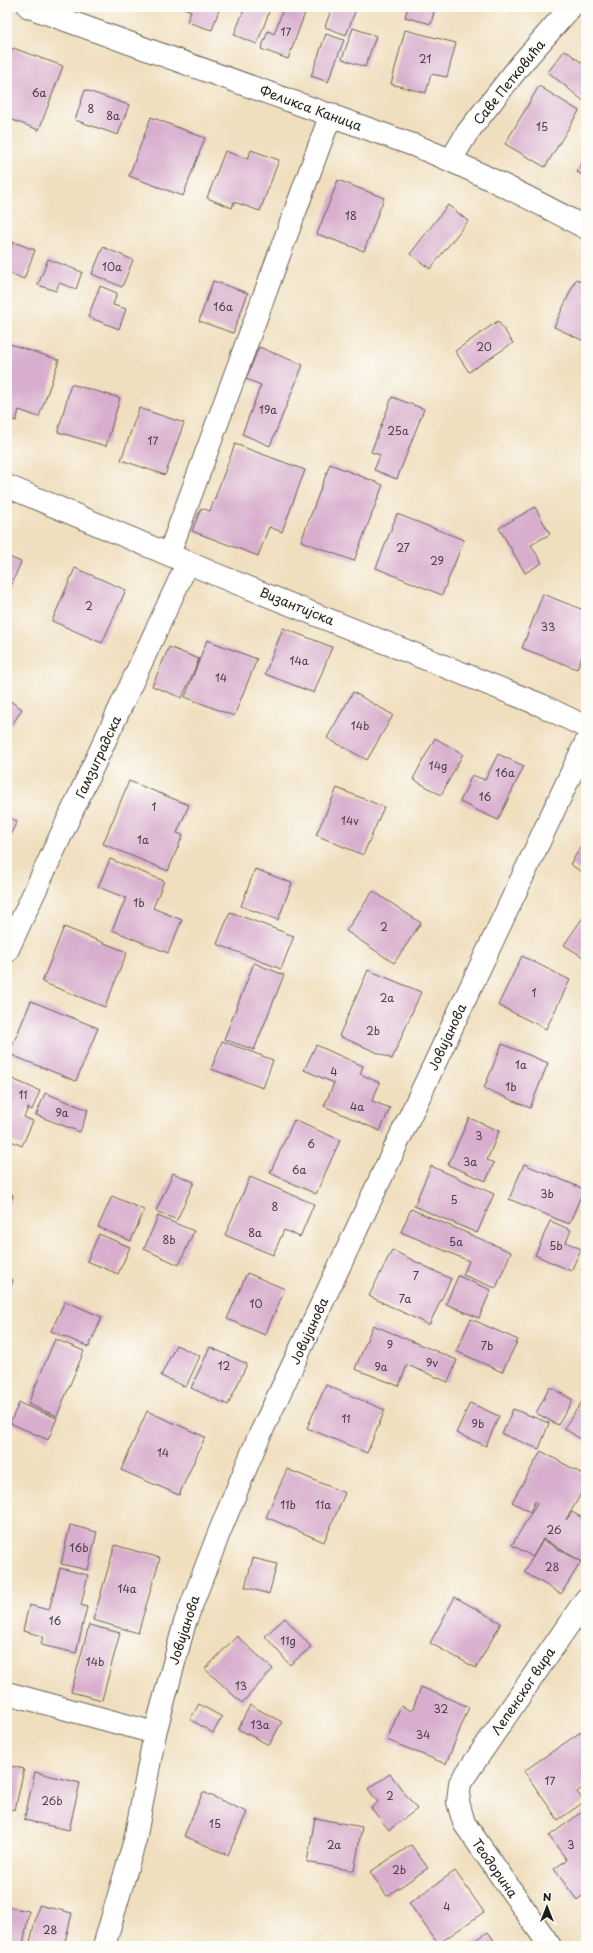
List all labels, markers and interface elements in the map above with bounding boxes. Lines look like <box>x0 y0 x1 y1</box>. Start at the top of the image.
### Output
house number: 17 <box>281 23 292 40</box>
street label: Саве Петковића <box>468 34 549 128</box>
house number: 21 <box>419 50 431 67</box>
street label: Феликса Каница <box>257 80 366 135</box>
house number: 6a <box>32 84 46 101</box>
house number: 8 <box>88 100 95 117</box>
house number: 8a <box>106 107 120 124</box>
house number: 15 <box>536 118 548 135</box>
house number: 18 <box>345 207 357 224</box>
house number: 10a <box>102 258 122 275</box>
house number: 16a <box>213 298 233 315</box>
house number: 20 <box>476 338 492 355</box>
house number: 19a <box>259 401 277 418</box>
house number: 25a <box>387 422 409 439</box>
house number: 17 <box>148 432 159 449</box>
house number: 27 <box>396 539 410 556</box>
house number: 29 <box>430 552 444 569</box>
street label: Византијска <box>257 582 338 629</box>
house number: 2 <box>85 597 93 614</box>
house number: 33 <box>541 618 555 635</box>
house number: 14a <box>289 652 309 669</box>
house number: 14 <box>215 669 227 686</box>
street label: Гамзиградска <box>70 711 125 801</box>
house number: 14b <box>351 717 369 734</box>
house number: 14g <box>429 757 447 774</box>
house number: 16a <box>495 764 515 781</box>
house number: 16 <box>479 788 492 805</box>
house number: 1 <box>152 798 157 815</box>
house number: 14v <box>341 812 359 829</box>
house number: 1a <box>137 831 149 848</box>
house number: 1b <box>133 894 145 911</box>
house number: 2 <box>380 918 388 935</box>
house number: 1 <box>532 984 537 1001</box>
house number: 2a <box>380 989 394 1006</box>
street label: Јовијанова <box>423 999 471 1073</box>
house number: 2b <box>366 1022 380 1039</box>
house number: 1a <box>515 1056 527 1073</box>
house number: 4 <box>330 1063 338 1080</box>
house number: 1b <box>505 1078 517 1095</box>
house number: 11 <box>18 1086 28 1103</box>
house number: 4a <box>350 1098 364 1115</box>
house number: 9a <box>55 1104 69 1121</box>
house number: 3 <box>475 1127 483 1144</box>
house number: 6 <box>307 1135 315 1152</box>
house number: 3a <box>463 1153 477 1170</box>
house number: 6a <box>292 1161 306 1178</box>
house number: 3b <box>540 1185 554 1202</box>
house number: 5 <box>450 1191 458 1208</box>
house number: 8 <box>272 1198 279 1215</box>
house number: 8a <box>248 1224 262 1241</box>
house number: 8b <box>162 1231 176 1248</box>
house number: 5a <box>449 1233 463 1250</box>
house number: 5b <box>549 1237 563 1254</box>
house number: 7 <box>413 1267 419 1284</box>
house number: 7a <box>399 1290 411 1307</box>
street label: Јовијанова <box>285 1293 333 1367</box>
house number: 10 <box>250 1295 262 1312</box>
house number: 9 <box>387 1336 393 1353</box>
house number: 7b <box>481 1337 493 1354</box>
house number: 9v <box>426 1354 438 1371</box>
house number: 12 <box>218 1357 231 1374</box>
house number: 9a <box>374 1358 388 1375</box>
house number: 11 <box>341 1410 351 1427</box>
house number: 9b <box>472 1415 484 1432</box>
house number: 14 <box>157 1444 169 1461</box>
house number: 11b <box>280 1496 296 1513</box>
house number: 11a <box>315 1496 331 1513</box>
house number: 26 <box>546 1521 562 1538</box>
house number: 16b <box>70 1539 89 1556</box>
house number: 28 <box>545 1558 559 1575</box>
house number: 14a <box>117 1580 137 1597</box>
street label: Јовијанова <box>163 1592 204 1667</box>
house number: 16 <box>49 1612 62 1629</box>
house number: 11g <box>280 1632 296 1649</box>
street label: Лепенског вира <box>486 1642 559 1738</box>
house number: 14b <box>86 1653 104 1670</box>
house number: 13 <box>235 1677 247 1694</box>
house number: 32 <box>434 1700 449 1717</box>
house number: 13a <box>250 1716 270 1733</box>
house number: 34 <box>416 1726 430 1743</box>
house number: 17 <box>545 1772 556 1789</box>
house number: 2 <box>386 1787 394 1804</box>
house number: 26b <box>41 1792 63 1809</box>
house number: 15 <box>209 1815 221 1832</box>
street label: Теодорина <box>468 1834 523 1902</box>
house number: 2a <box>327 1836 341 1853</box>
house number: 3 <box>567 1836 575 1853</box>
house number: 2b <box>392 1861 406 1878</box>
north arrow <box>527 1887 567 1927</box>
text: N <box>543 1888 552 1905</box>
house number: 4 <box>443 1898 451 1915</box>
house number: 28 <box>43 1921 57 1938</box>

